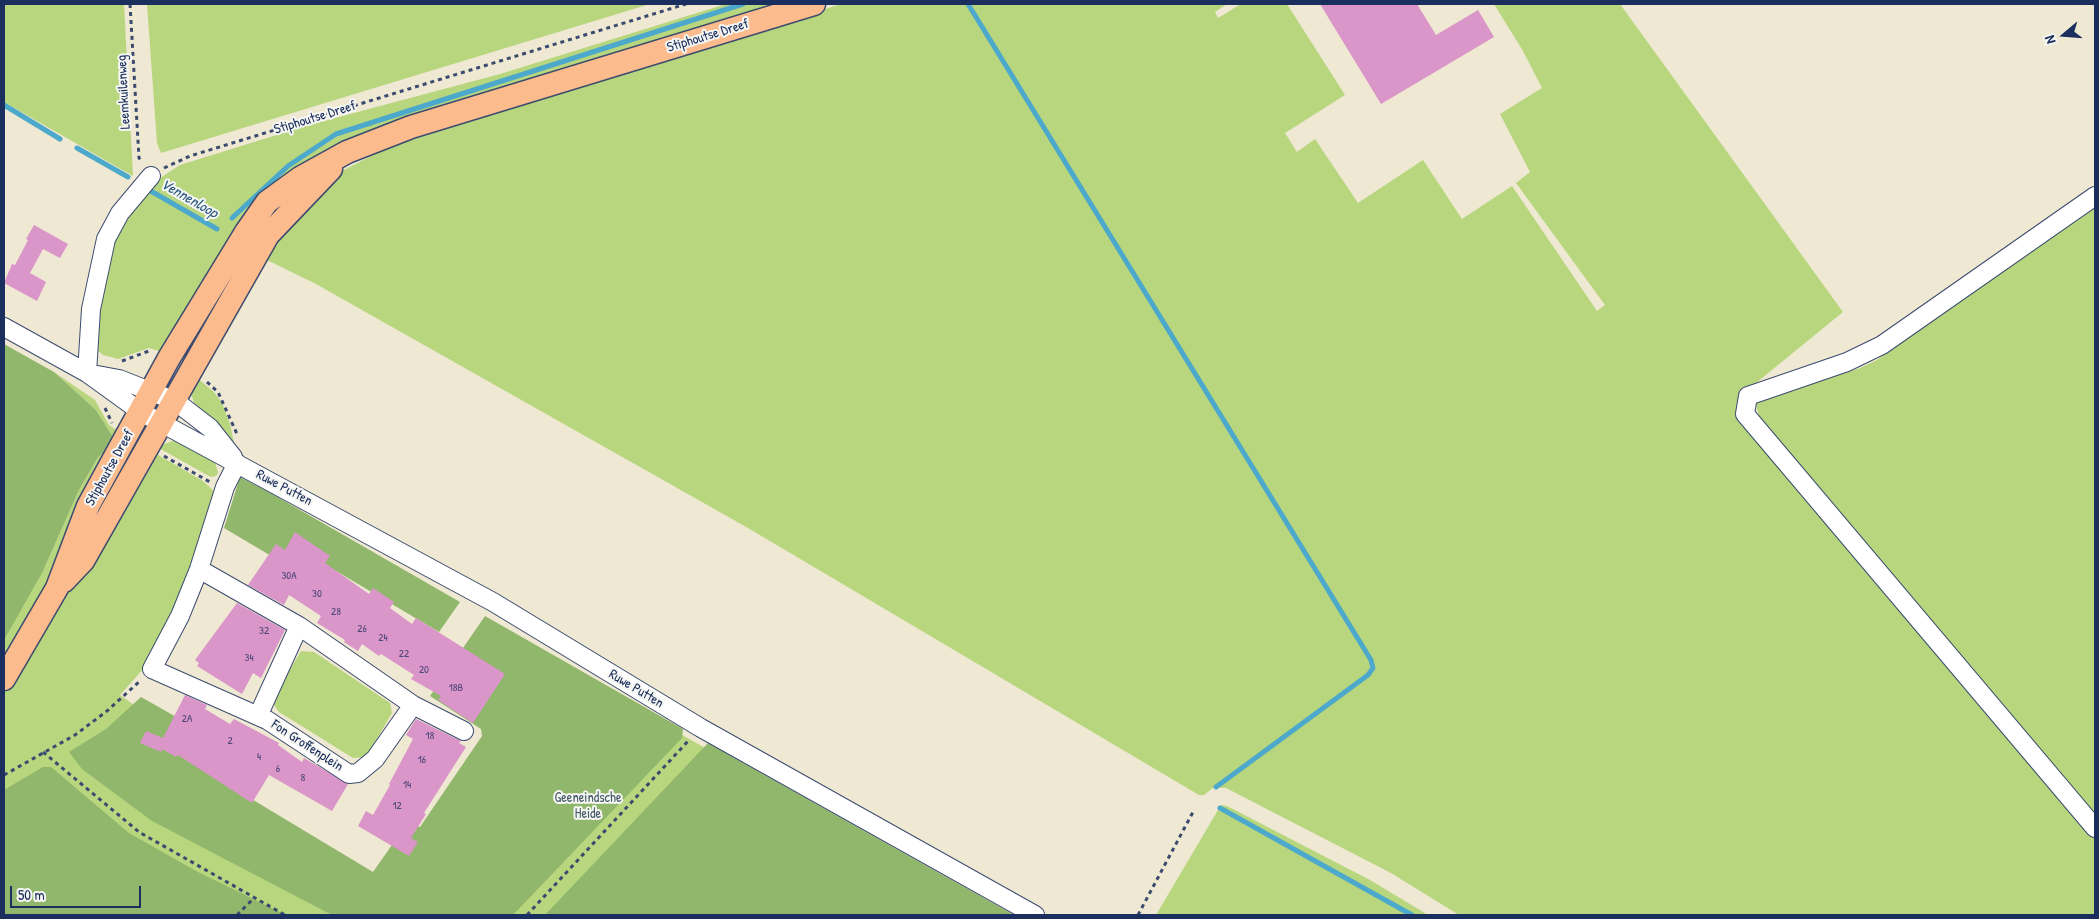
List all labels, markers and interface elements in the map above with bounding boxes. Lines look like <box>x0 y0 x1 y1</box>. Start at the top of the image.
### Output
north arrow <box>2039 10 2089 60</box>
street label: Stiphoutse Dreef <box>665 16 751 56</box>
text: N <box>2039 33 2059 46</box>
street label: Leemkuilenweg <box>114 54 134 130</box>
street label: Stiphoutse Dreef <box>272 98 358 138</box>
water label: Vennenloop <box>157 175 221 223</box>
street label: Stiphoutse Dreef <box>82 427 138 509</box>
street label: Ruwe Putten <box>253 466 315 510</box>
house number: 30A <box>281 569 297 583</box>
house number: 30 <box>312 587 322 601</box>
house number: 28 <box>331 605 341 619</box>
house number: 26 <box>357 622 367 636</box>
house number: 32 <box>259 624 269 638</box>
house number: 24 <box>378 631 388 645</box>
house number: 22 <box>399 647 409 661</box>
house number: 34 <box>244 651 254 665</box>
house number: 20 <box>419 663 429 677</box>
street label: Ruwe Putten <box>605 666 667 712</box>
house number: 18B <box>449 681 463 695</box>
house number: 2A <box>182 712 192 726</box>
street label: Fon Groffenplein <box>268 717 346 775</box>
house number: 18 <box>426 729 434 743</box>
house number: 2 <box>227 734 233 748</box>
house number: 4 <box>257 750 261 764</box>
house number: 16 <box>418 753 426 767</box>
house number: 6 <box>276 762 280 776</box>
house number: 8 <box>301 771 305 785</box>
house number: 14 <box>403 778 411 792</box>
park label: Geeneindsche Heide <box>555 790 621 822</box>
house number: 12 <box>392 799 402 813</box>
scale bar <box>12 876 144 908</box>
text: 50 m <box>18 884 45 905</box>

